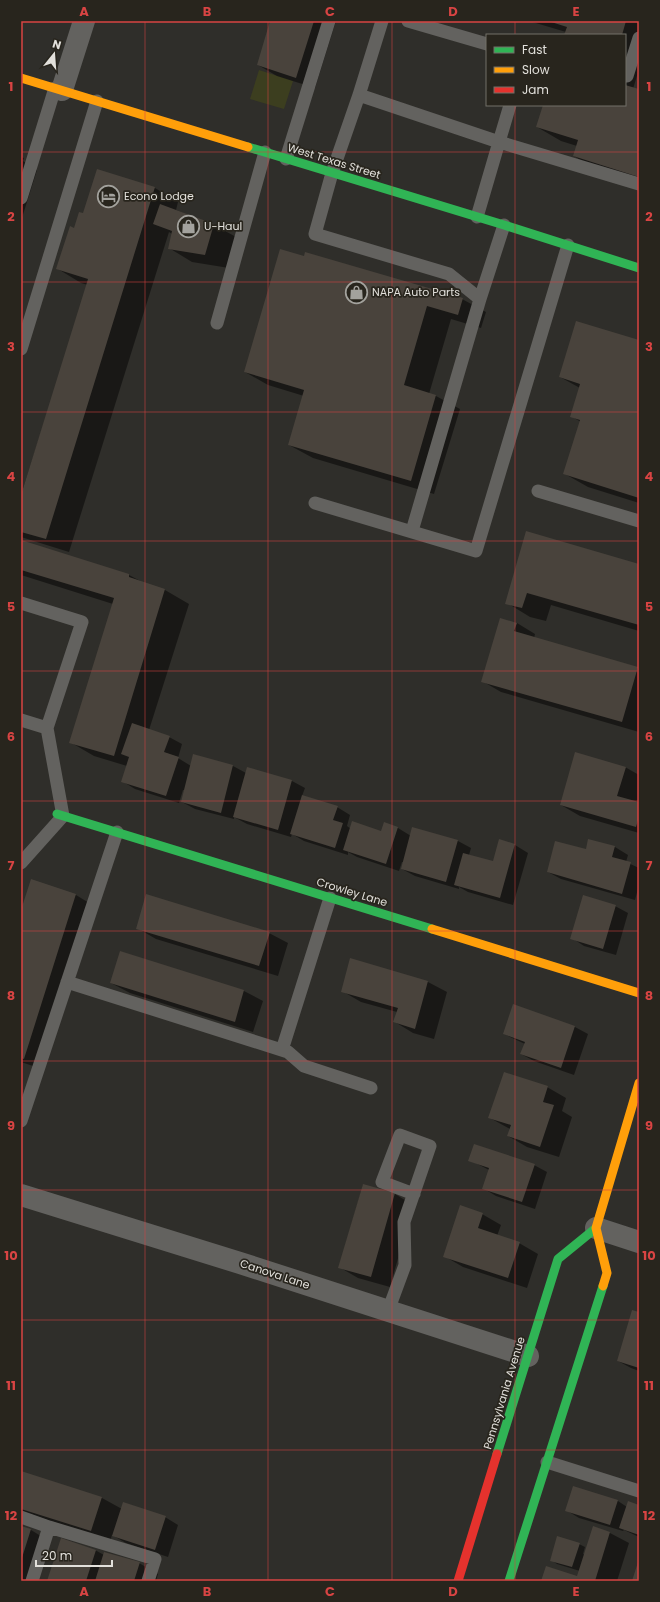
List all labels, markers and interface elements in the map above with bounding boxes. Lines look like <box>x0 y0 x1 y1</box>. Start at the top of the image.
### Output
text: A <box>79 2 89 21</box>
text: B <box>203 2 212 21</box>
text: C <box>325 2 335 21</box>
text: D <box>448 2 458 21</box>
text: E <box>572 2 580 21</box>
north arrow <box>34 34 74 74</box>
legend <box>486 34 626 106</box>
text: N <box>51 36 63 53</box>
text: Fast <box>522 41 547 58</box>
text: Slow <box>522 61 550 78</box>
text: 1 <box>9 77 13 96</box>
text: 1 <box>647 77 651 96</box>
text: Jam <box>522 81 549 98</box>
street label: West Texas Street <box>285 139 383 183</box>
hotel icon: Econo Lodge <box>96 183 122 209</box>
place label: Econo Lodge <box>124 188 194 204</box>
text: 2 <box>7 207 15 226</box>
text: 2 <box>645 207 653 226</box>
shop icon: U-Haul <box>175 213 201 239</box>
place label: U-Haul <box>204 218 242 234</box>
shop icon: NAPA Auto Parts <box>343 279 369 305</box>
place label: NAPA Auto Parts <box>372 284 460 300</box>
text: 3 <box>7 337 15 356</box>
text: 3 <box>645 337 653 356</box>
text: 4 <box>7 467 16 486</box>
text: 4 <box>645 467 654 486</box>
text: 5 <box>7 597 15 616</box>
text: 5 <box>645 597 653 616</box>
text: 6 <box>7 727 15 746</box>
text: 6 <box>645 727 653 746</box>
text: 7 <box>8 856 15 875</box>
text: 7 <box>646 856 653 875</box>
street label: Crowley Lane <box>315 874 390 910</box>
text: 8 <box>7 986 15 1005</box>
text: 8 <box>645 986 653 1005</box>
text: 9 <box>7 1116 15 1135</box>
text: 9 <box>645 1116 653 1135</box>
text: 10 <box>4 1246 18 1265</box>
text: 10 <box>642 1246 656 1265</box>
street label: Canova Lane <box>238 1255 312 1293</box>
street label: Pennsylvania Avenue <box>479 1335 529 1451</box>
text: 11 <box>6 1376 16 1395</box>
text: 11 <box>644 1376 654 1395</box>
text: 12 <box>5 1506 18 1525</box>
text: 12 <box>643 1506 656 1525</box>
scale bar <box>36 1542 112 1568</box>
text: 20 m <box>42 1547 72 1564</box>
text: A <box>79 1582 89 1601</box>
text: B <box>203 1582 212 1601</box>
text: C <box>325 1582 335 1601</box>
text: D <box>448 1582 458 1601</box>
text: E <box>572 1582 580 1601</box>

